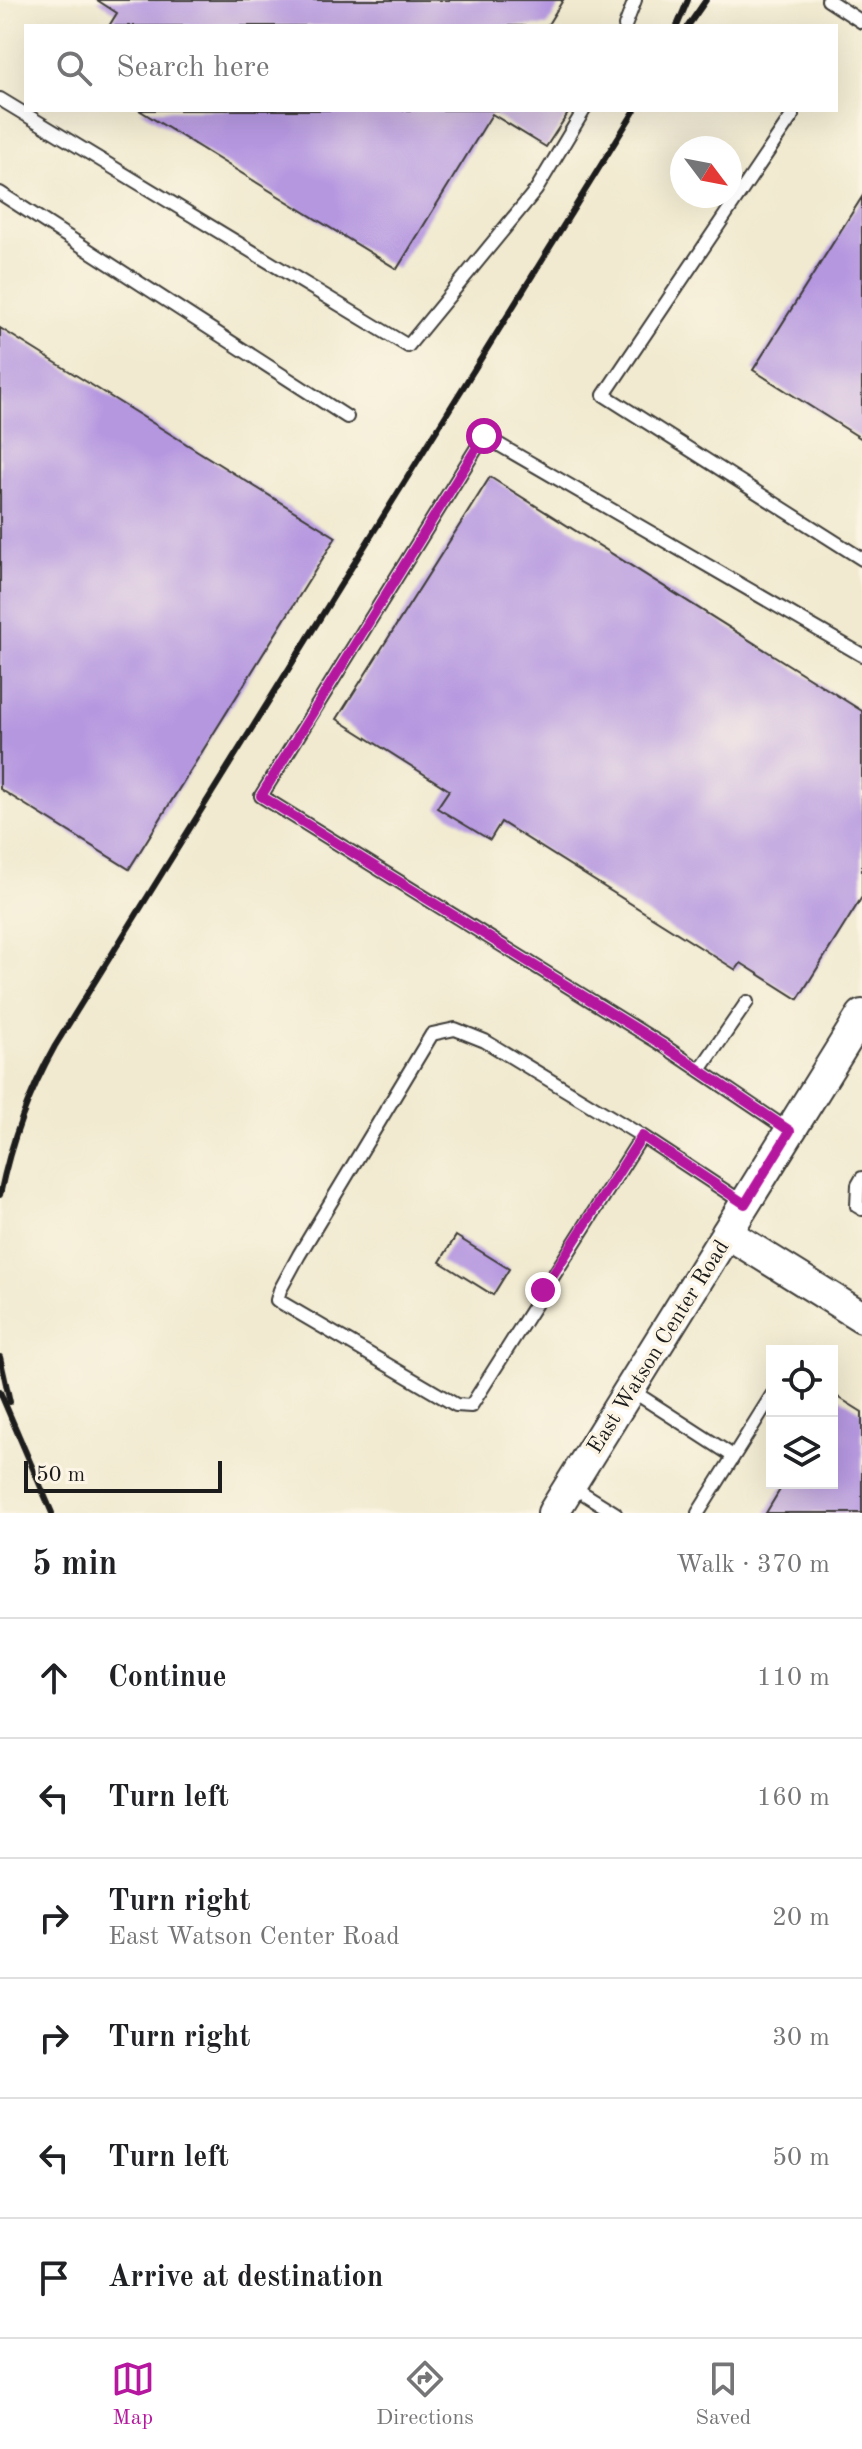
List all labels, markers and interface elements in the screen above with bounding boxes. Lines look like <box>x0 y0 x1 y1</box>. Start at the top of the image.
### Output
search box <box>24 24 838 112</box>
icon: search <box>52 46 96 90</box>
text: Search here <box>116 53 270 83</box>
north arrow <box>670 136 742 208</box>
route start <box>466 418 502 454</box>
street label: East Watson Center Road <box>584 1236 733 1458</box>
route end <box>525 1272 561 1308</box>
map controls <box>766 1345 838 1489</box>
button: locate <box>766 1345 838 1417</box>
button: layers <box>766 1417 838 1489</box>
scale bar <box>24 1457 222 1493</box>
text: 50 m <box>36 1464 85 1486</box>
text: 5 min <box>32 1548 117 1582</box>
text: Walk · 370 m <box>676 1552 830 1578</box>
icon: ahead <box>32 1656 76 1700</box>
text: Continue <box>108 1663 227 1693</box>
text: 110 m <box>757 1665 830 1691</box>
icon: left <box>32 1776 76 1820</box>
text: Turn left <box>108 1783 229 1813</box>
text: 160 m <box>757 1785 830 1811</box>
text: Turn right <box>108 1887 250 1917</box>
icon: right <box>32 1896 76 1940</box>
text: 20 m <box>772 1905 830 1931</box>
text: East Watson Center Road <box>108 1924 400 1950</box>
icon: right <box>32 2016 76 2060</box>
text: Turn right <box>108 2023 250 2053</box>
text: 30 m <box>772 2025 830 2051</box>
icon: left <box>32 2136 76 2180</box>
text: Turn left <box>108 2143 229 2173</box>
text: 50 m <box>772 2145 830 2171</box>
icon: arrive <box>32 2256 76 2300</box>
text: Arrive at destination <box>108 2263 383 2293</box>
tab: Map <box>111 2357 155 2432</box>
tab: Directions <box>376 2357 474 2432</box>
tab: Saved <box>695 2357 751 2432</box>

